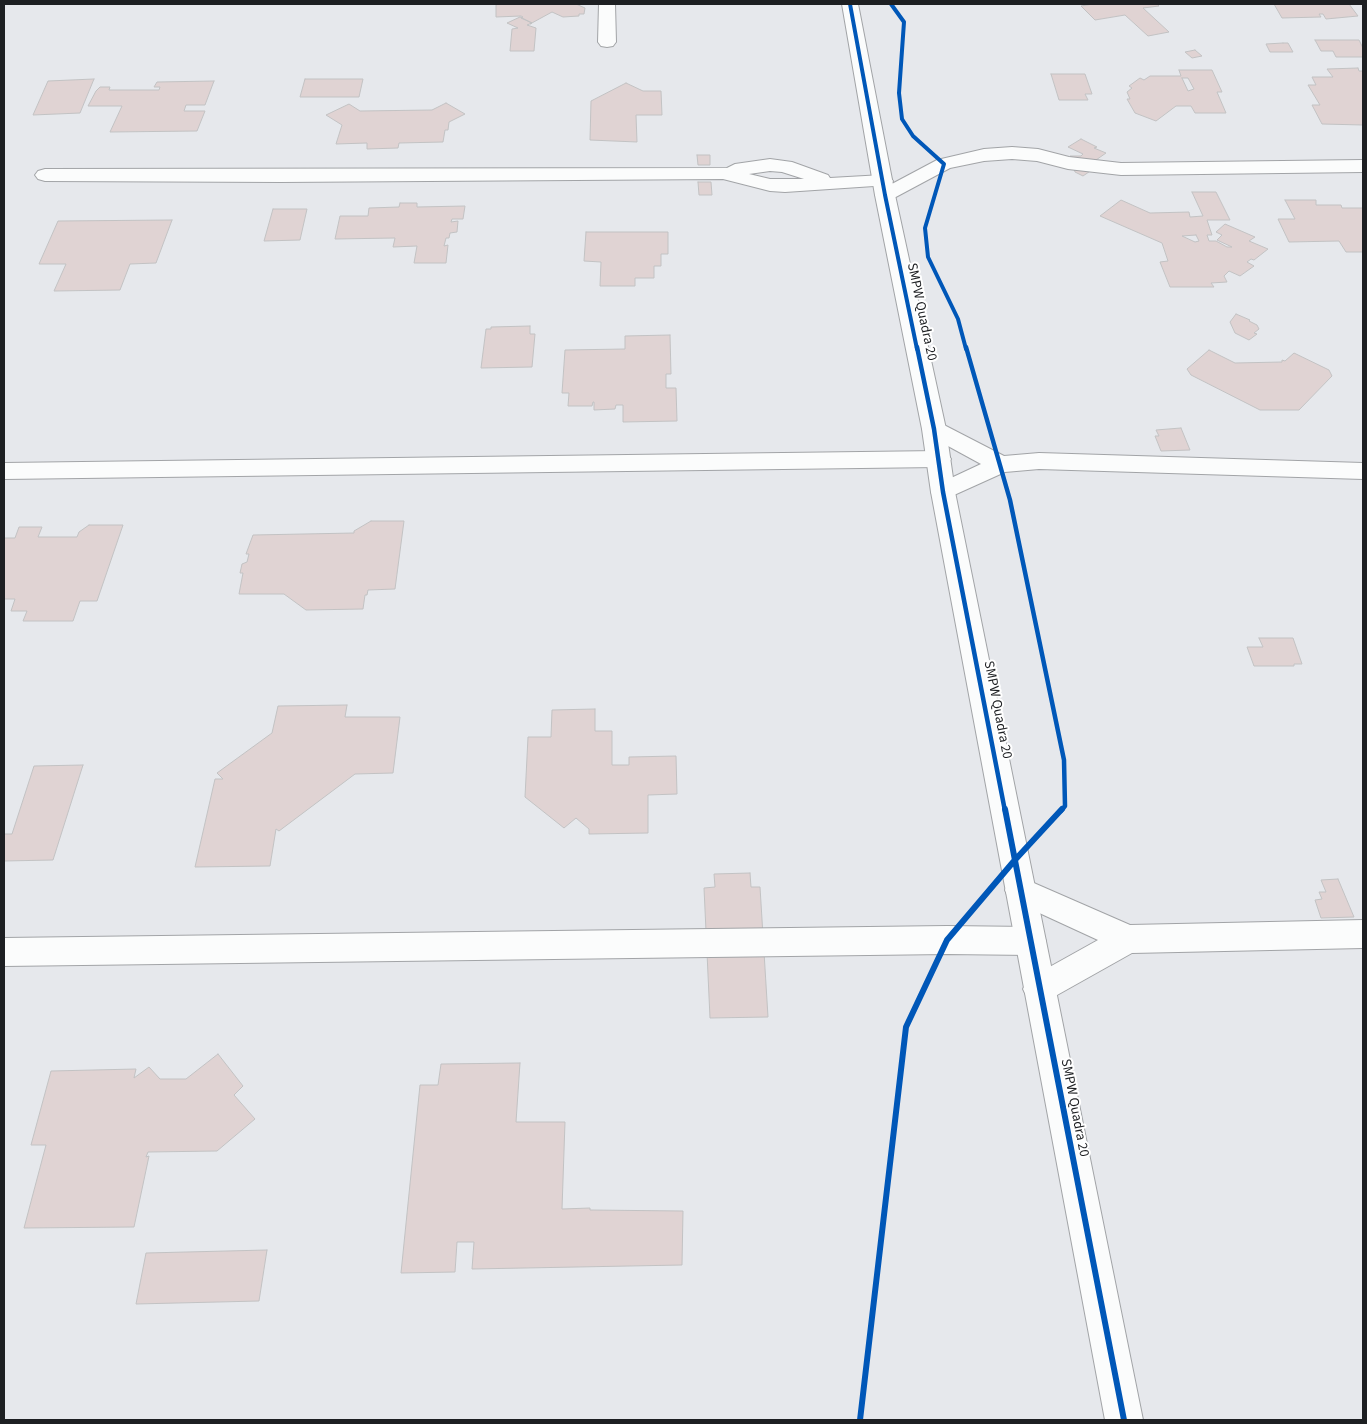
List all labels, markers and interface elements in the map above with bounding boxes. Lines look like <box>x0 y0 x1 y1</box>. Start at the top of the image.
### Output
street label: SMPW Quadra 20 <box>902 262 940 362</box>
street label: SMPW Quadra 20 <box>979 660 1015 760</box>
street label: SMPW Quadra 20 <box>1056 1058 1092 1158</box>

